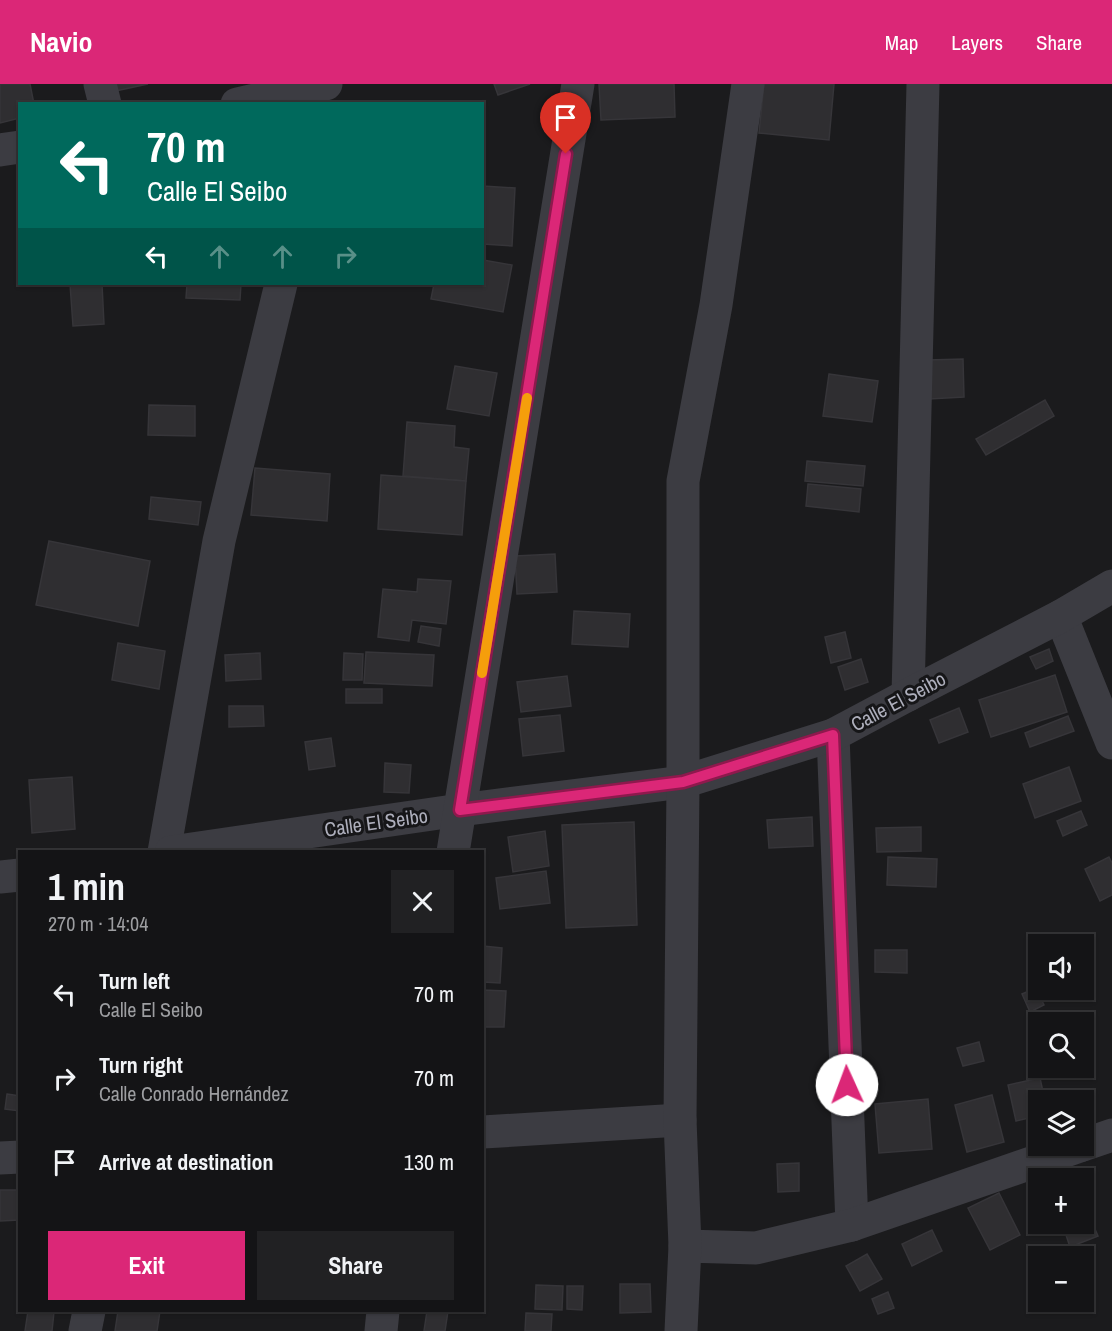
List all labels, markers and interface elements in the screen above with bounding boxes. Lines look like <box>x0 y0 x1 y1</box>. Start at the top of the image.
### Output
text: Navio <box>30 23 93 61</box>
text: Map <box>885 28 918 57</box>
text: Layers <box>951 28 1003 57</box>
text: Share <box>1036 28 1082 57</box>
pin <box>540 92 591 154</box>
icon: arrive <box>549 101 582 134</box>
text: 70 m <box>147 119 226 175</box>
icon: left <box>48 126 126 204</box>
text: Calle El Seibo <box>147 173 287 209</box>
icon: left <box>140 240 173 273</box>
icon: ahead <box>203 240 236 273</box>
icon: ahead <box>266 240 299 273</box>
icon: right <box>329 240 362 273</box>
street label: Calle El Seibo <box>846 665 950 737</box>
street label: Calle El Seibo <box>323 801 429 843</box>
text: 1 min <box>48 863 125 911</box>
button: close <box>391 870 454 933</box>
text: 270 m · 14:04 <box>48 910 148 937</box>
map controls <box>1028 934 1094 1312</box>
button: sound <box>1028 934 1094 1000</box>
text: Turn left <box>99 966 170 996</box>
icon: left <box>48 978 81 1011</box>
text: 70 m <box>414 979 454 1009</box>
text: Calle El Seibo <box>99 996 203 1023</box>
button: search <box>1028 1012 1094 1078</box>
text: Turn right <box>99 1050 183 1080</box>
position arrow <box>815 1053 879 1117</box>
icon: right <box>48 1062 81 1095</box>
text: 70 m <box>414 1063 454 1093</box>
text: Calle Conrado Hernández <box>99 1080 289 1107</box>
button: layers <box>1028 1090 1094 1156</box>
icon: arrive <box>48 1146 81 1179</box>
text: Arrive at destination <box>99 1147 273 1177</box>
text: 130 m <box>404 1147 454 1177</box>
button: + <box>1028 1168 1094 1234</box>
button: Exit <box>48 1231 245 1300</box>
button: Share <box>257 1231 454 1300</box>
button: − <box>1028 1246 1094 1312</box>

